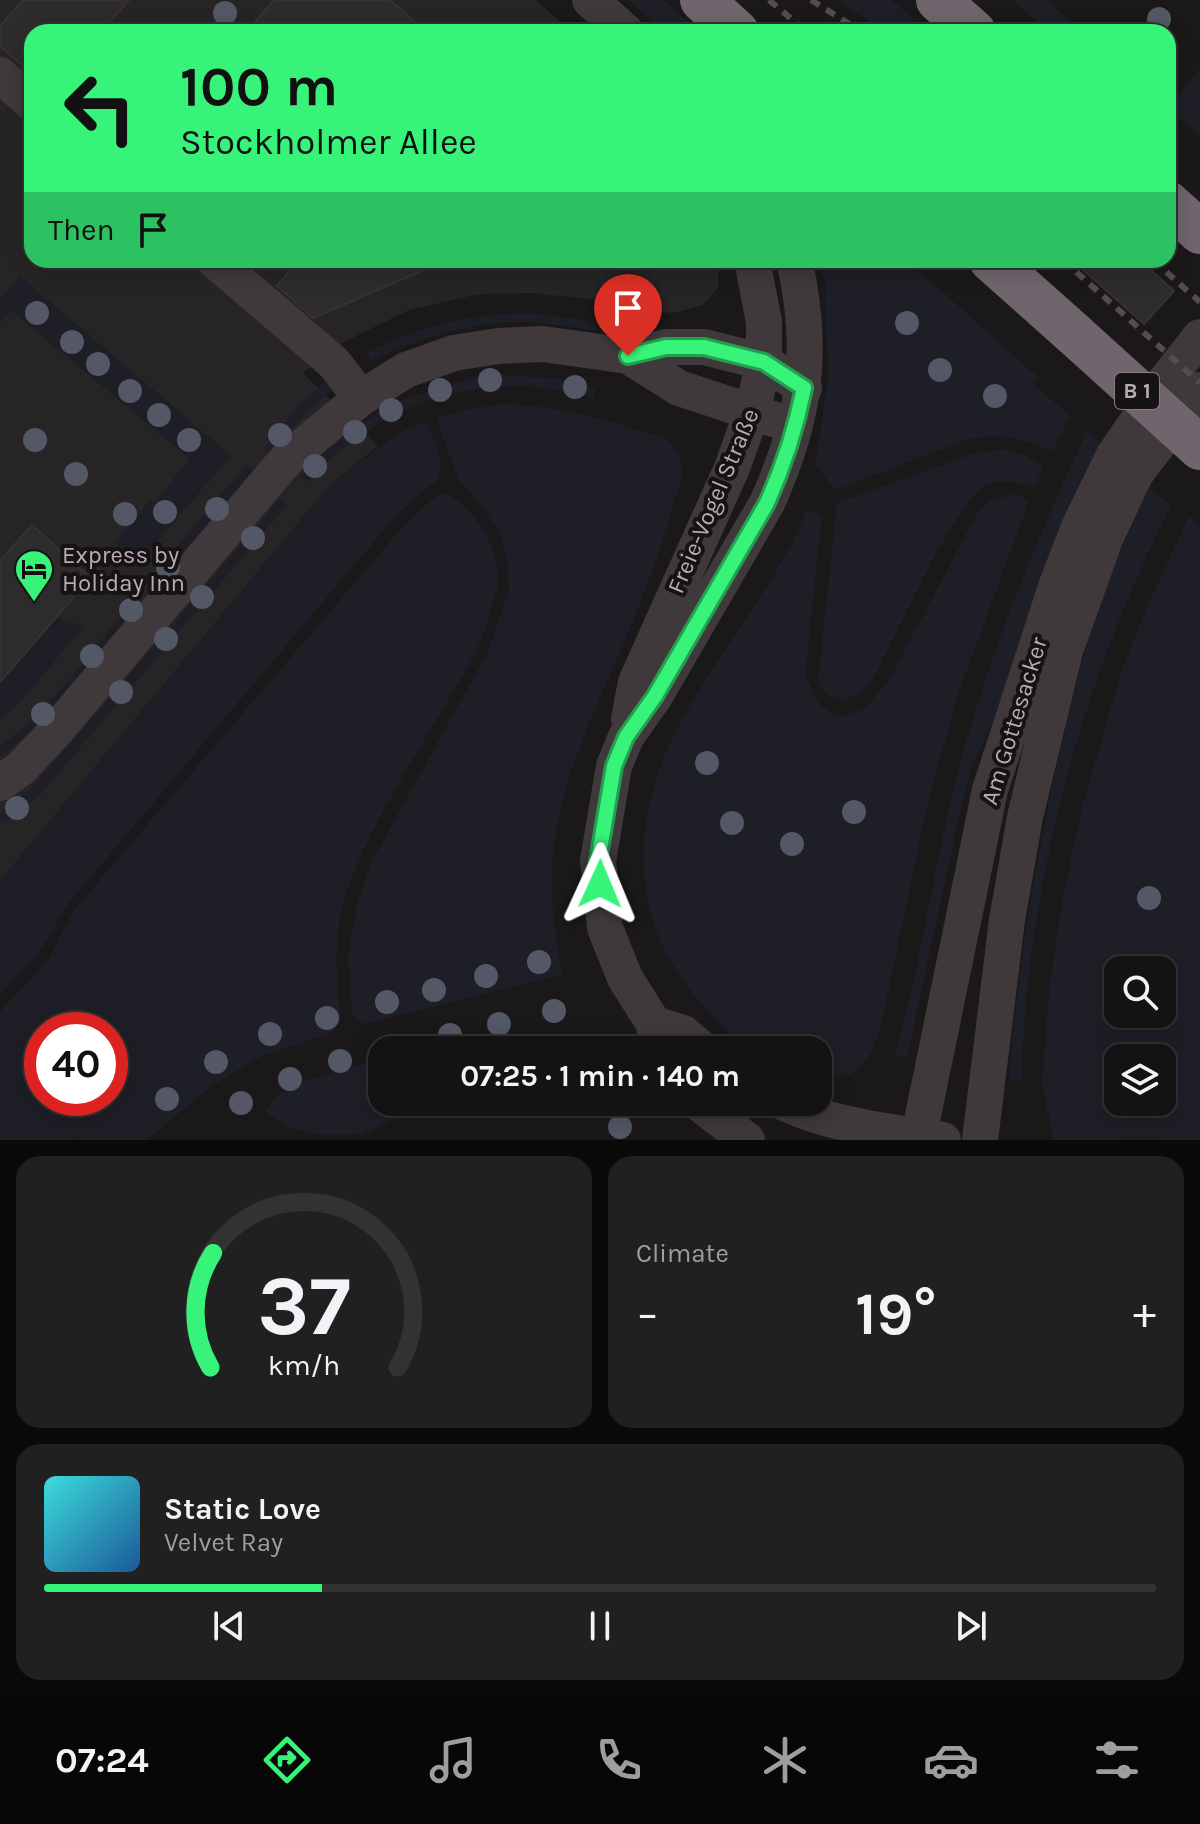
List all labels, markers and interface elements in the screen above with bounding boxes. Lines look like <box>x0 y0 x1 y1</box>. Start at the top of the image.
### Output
text: 100 m <box>180 54 338 119</box>
icon: left <box>48 56 152 160</box>
text: Stockholmer Allee <box>180 121 477 163</box>
icon: arrive <box>131 208 175 252</box>
text: Then <box>48 212 115 248</box>
pin <box>594 274 662 356</box>
icon: arrive <box>606 286 650 330</box>
road number: B 1 <box>1115 373 1159 409</box>
street label: Freie-Vogel Straße <box>661 404 765 598</box>
place label: Express by Holiday Inn <box>62 541 185 597</box>
hotel icon: Express by Holiday Inn <box>13 548 55 603</box>
street label: Am Gottesacker <box>975 634 1053 808</box>
position arrow <box>558 842 642 926</box>
map controls <box>1104 956 1176 1116</box>
button: search <box>1104 956 1176 1028</box>
speed limit sign: 40 <box>24 1012 128 1116</box>
button: layers <box>1104 1044 1176 1116</box>
text: 07:25 · 1 min · 140 m <box>460 1058 740 1094</box>
text: Climate <box>636 1238 729 1269</box>
text: 37 <box>257 1258 351 1355</box>
text: 19° <box>855 1279 937 1349</box>
text: − <box>636 1288 659 1339</box>
text: + <box>1133 1288 1156 1339</box>
text: km/h <box>268 1349 340 1382</box>
text: Static Love <box>164 1491 321 1527</box>
text: Velvet Ray <box>164 1527 283 1558</box>
icon: previous <box>207 1604 251 1648</box>
icon: pause <box>578 1604 622 1648</box>
icon: next <box>949 1604 993 1648</box>
icon: directions <box>259 1732 315 1788</box>
icon: music <box>425 1732 481 1788</box>
icon: phone <box>591 1732 647 1788</box>
icon: climate <box>757 1732 813 1788</box>
icon: car <box>923 1732 979 1788</box>
icon: filters <box>1089 1732 1145 1788</box>
text: 07:24 <box>55 1739 149 1781</box>

